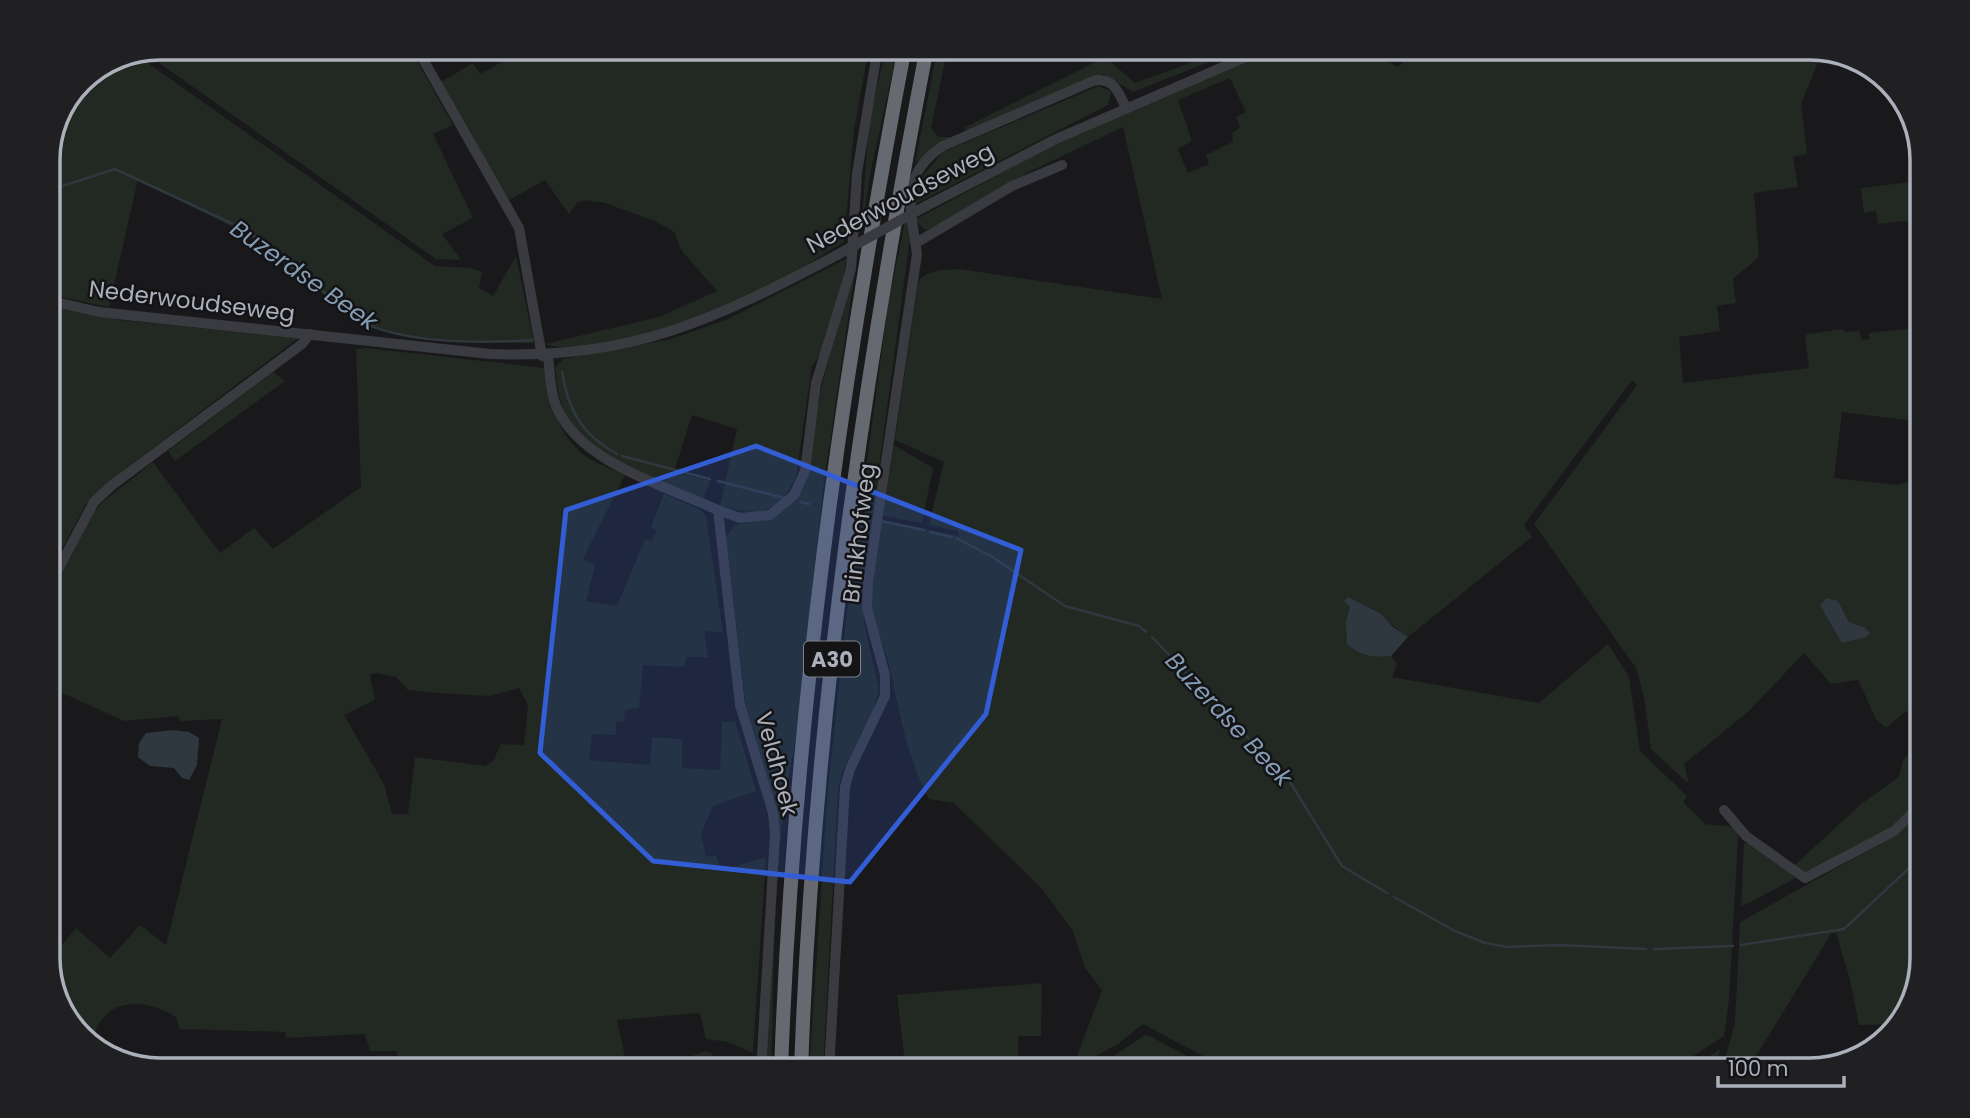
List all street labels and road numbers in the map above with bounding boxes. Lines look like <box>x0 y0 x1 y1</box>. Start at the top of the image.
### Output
street label: Nederwoudseweg <box>801 135 999 261</box>
street label: Nederwoudseweg <box>87 272 297 330</box>
street label: Brinkhofweg <box>835 461 883 605</box>
road number: A30 <box>804 642 860 676</box>
street label: Veldhoek <box>748 708 806 820</box>

